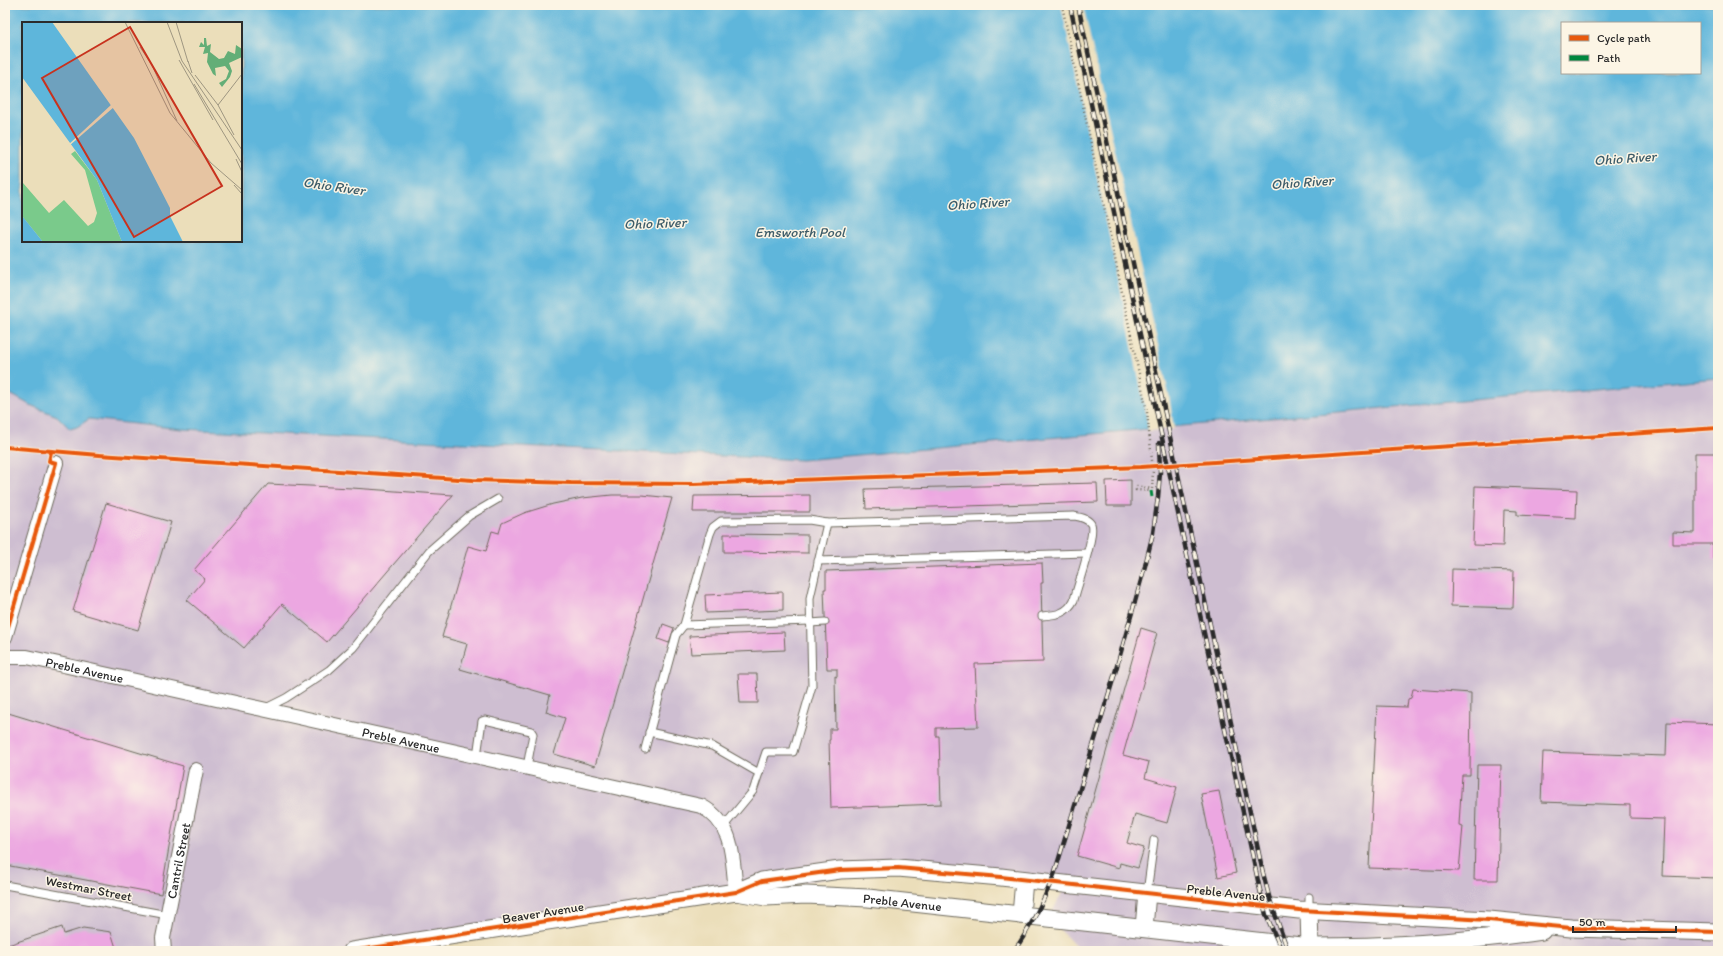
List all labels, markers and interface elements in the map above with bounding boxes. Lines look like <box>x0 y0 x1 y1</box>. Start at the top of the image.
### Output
inset map <box>22 22 242 242</box>
legend <box>1561 22 1701 74</box>
text: Cycle path <box>1597 31 1651 45</box>
text: Path <box>1597 51 1620 65</box>
water label: Ohio River <box>1593 148 1658 169</box>
water label: Ohio River <box>1270 172 1335 193</box>
water label: Ohio River <box>302 174 367 199</box>
water label: Ohio River <box>946 193 1011 214</box>
water label: Ohio River <box>624 214 688 233</box>
water label: Emsworth Pool <box>755 224 846 241</box>
street label: Preble Avenue <box>44 654 125 686</box>
street label: Preble Avenue <box>361 724 441 756</box>
street label: Cantril Street <box>164 821 194 900</box>
street label: Westmar Street <box>44 873 133 904</box>
street label: Preble Avenue <box>1186 881 1266 904</box>
street label: Preble Avenue <box>862 891 942 914</box>
street label: Beaver Avenue <box>501 899 585 926</box>
scale bar <box>1573 908 1676 934</box>
text: 50 m <box>1579 915 1605 929</box>

